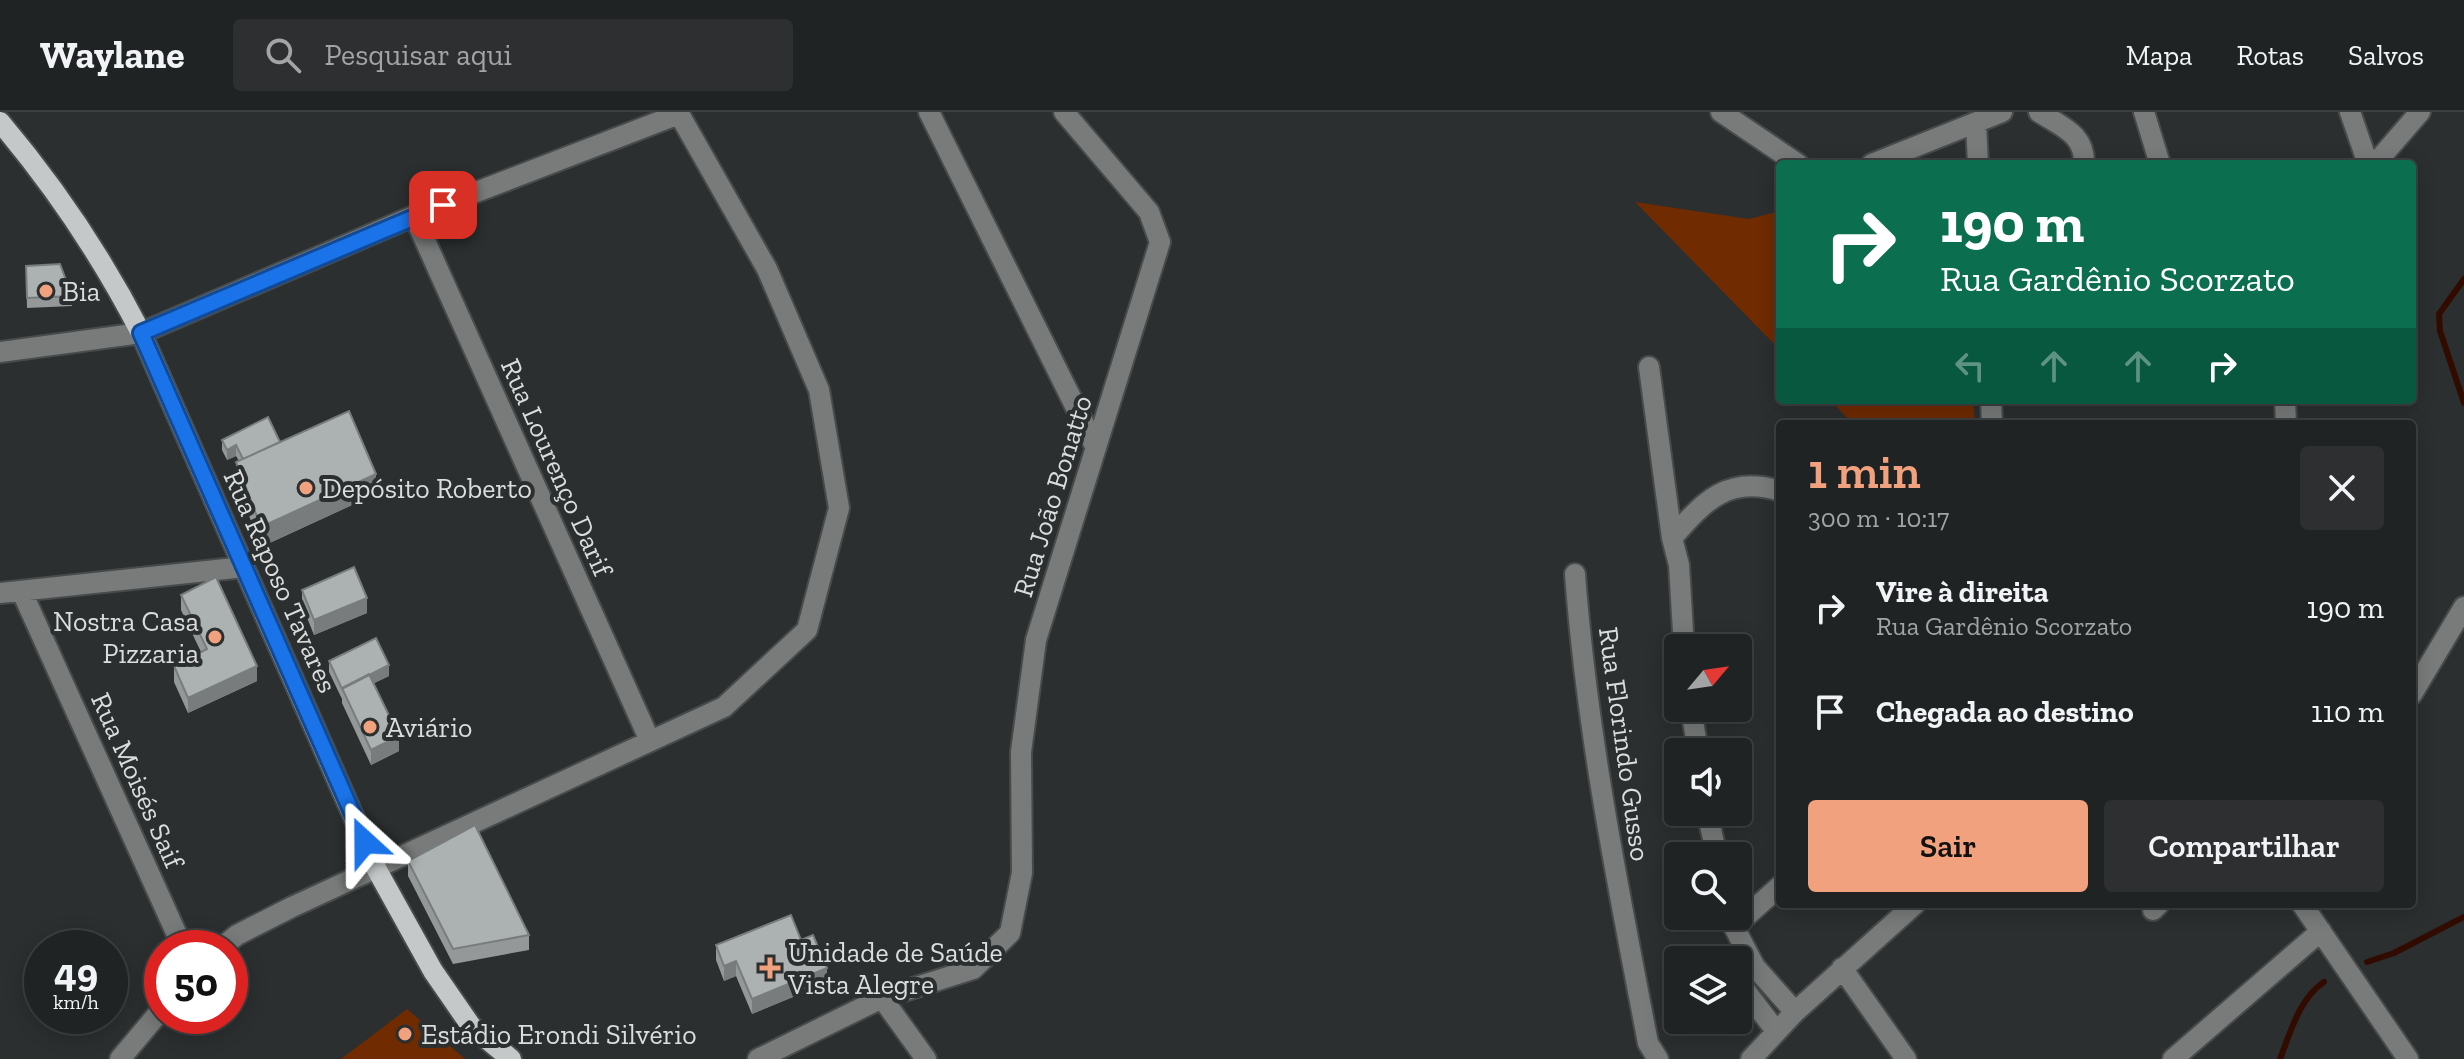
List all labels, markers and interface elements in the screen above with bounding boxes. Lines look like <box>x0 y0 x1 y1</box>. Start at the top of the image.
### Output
search box <box>233 19 793 91</box>
text: Waylane <box>40 32 185 78</box>
icon: search <box>261 33 305 77</box>
text: Pesquisar aqui <box>325 37 512 73</box>
text: Mapa <box>2126 39 2193 72</box>
text: Rotas <box>2237 39 2304 72</box>
text: Salvos <box>2348 39 2424 72</box>
pin <box>409 171 477 239</box>
icon: arrive <box>421 183 465 227</box>
text: 190 m <box>1940 189 2084 256</box>
icon: right <box>1808 192 1912 296</box>
text: Rua Gardênio Scorzato <box>1940 257 2295 300</box>
place label: Bia <box>62 275 101 308</box>
marker: Bia <box>37 282 55 300</box>
icon: left <box>1948 344 1992 388</box>
icon: ahead <box>2032 344 2076 388</box>
icon: ahead <box>2116 344 2160 388</box>
icon: right <box>2200 344 2244 388</box>
street label: Rua Lourenço Darif <box>494 353 620 583</box>
street label: Rua João Bonatto <box>1006 391 1099 601</box>
text: 1 min <box>1808 443 1921 500</box>
button: close <box>2300 446 2384 530</box>
street label: Rua Raposo Tavares <box>217 465 344 698</box>
place label: Depósito Roberto <box>322 472 532 505</box>
marker: Depósito Roberto <box>297 479 315 497</box>
text: 300 m · 10:17 <box>1808 502 1949 534</box>
text: Vire à direita <box>1876 574 2049 610</box>
icon: right <box>1808 586 1852 630</box>
text: 190 m <box>2307 590 2384 626</box>
place label: Nostra Casa Pizzaria <box>53 605 199 670</box>
text: Rua Gardênio Scorzato <box>1876 610 2132 642</box>
street label: Rua Florindo Gusso <box>1592 625 1657 863</box>
marker: Nostra Casa Pizzaria <box>206 628 224 646</box>
north arrow <box>1664 634 1752 722</box>
map controls <box>1664 634 1752 1034</box>
street label: Rua Moisés Saif <box>84 687 192 875</box>
icon: arrive <box>1808 690 1852 734</box>
text: Chegada ao destino <box>1876 694 2134 730</box>
text: 110 m <box>2311 694 2384 730</box>
place label: Aviário <box>386 711 472 744</box>
marker: Aviário <box>361 718 379 736</box>
button: sound <box>1664 738 1752 826</box>
position arrow <box>323 800 407 884</box>
button: Sair <box>1808 800 2088 892</box>
button: Compartilhar <box>2104 800 2384 892</box>
button: search <box>1664 842 1752 930</box>
speed limit sign: 50 <box>144 930 248 1034</box>
place label: Unidade de Saúde Vista Alegre <box>787 936 1003 1001</box>
button: layers <box>1664 946 1752 1034</box>
text: 49 <box>54 948 98 996</box>
marker: Unidade de Saúde Vista Alegre <box>759 957 781 979</box>
text: km/h <box>53 990 99 1014</box>
place label: Estádio Erondi Silvério <box>421 1018 697 1051</box>
marker: Estádio Erondi Silvério <box>396 1025 414 1043</box>

